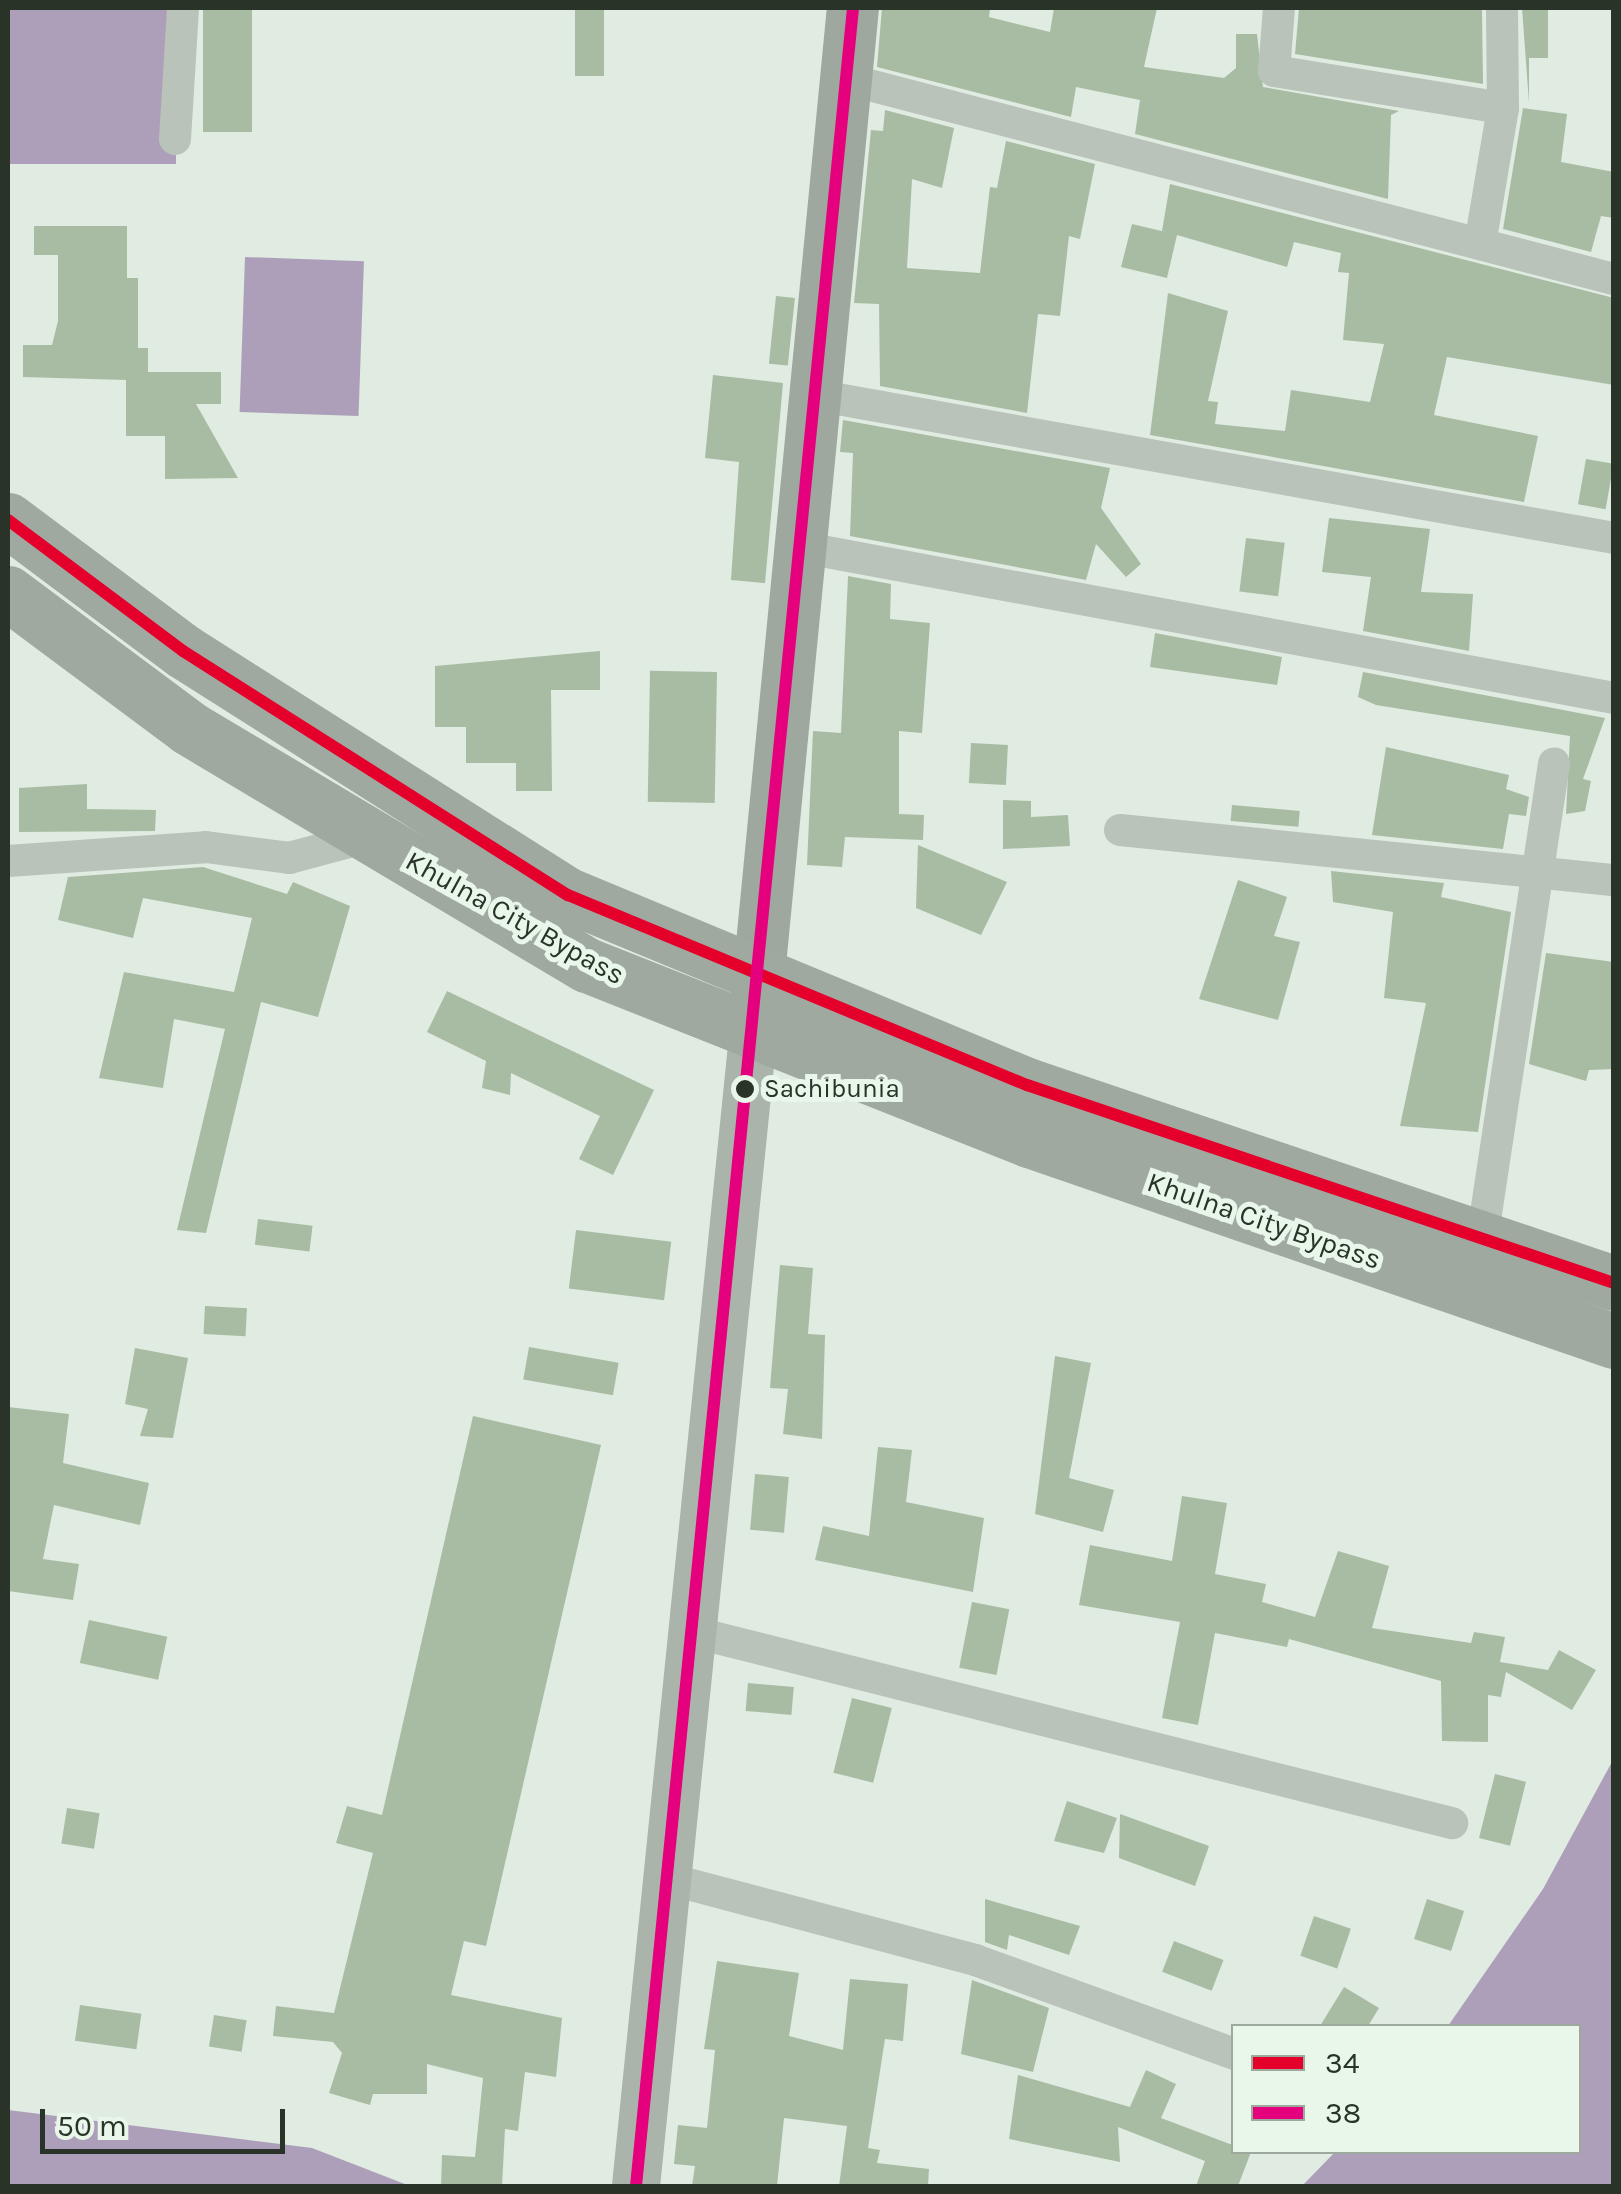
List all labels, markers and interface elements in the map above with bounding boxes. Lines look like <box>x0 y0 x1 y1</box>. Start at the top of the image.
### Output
street label: Khulna City Bypass <box>400 844 630 992</box>
place label: Sachibunia <box>764 1073 900 1105</box>
marker: Sachibunia <box>735 1079 755 1099</box>
street label: Khulna City Bypass <box>1143 1165 1385 1277</box>
legend <box>1231 2024 1581 2154</box>
text: 34 <box>1325 2045 1359 2081</box>
scale bar <box>45 2089 290 2151</box>
text: 38 <box>1325 2095 1361 2131</box>
text: 50 m <box>57 2108 127 2144</box>

